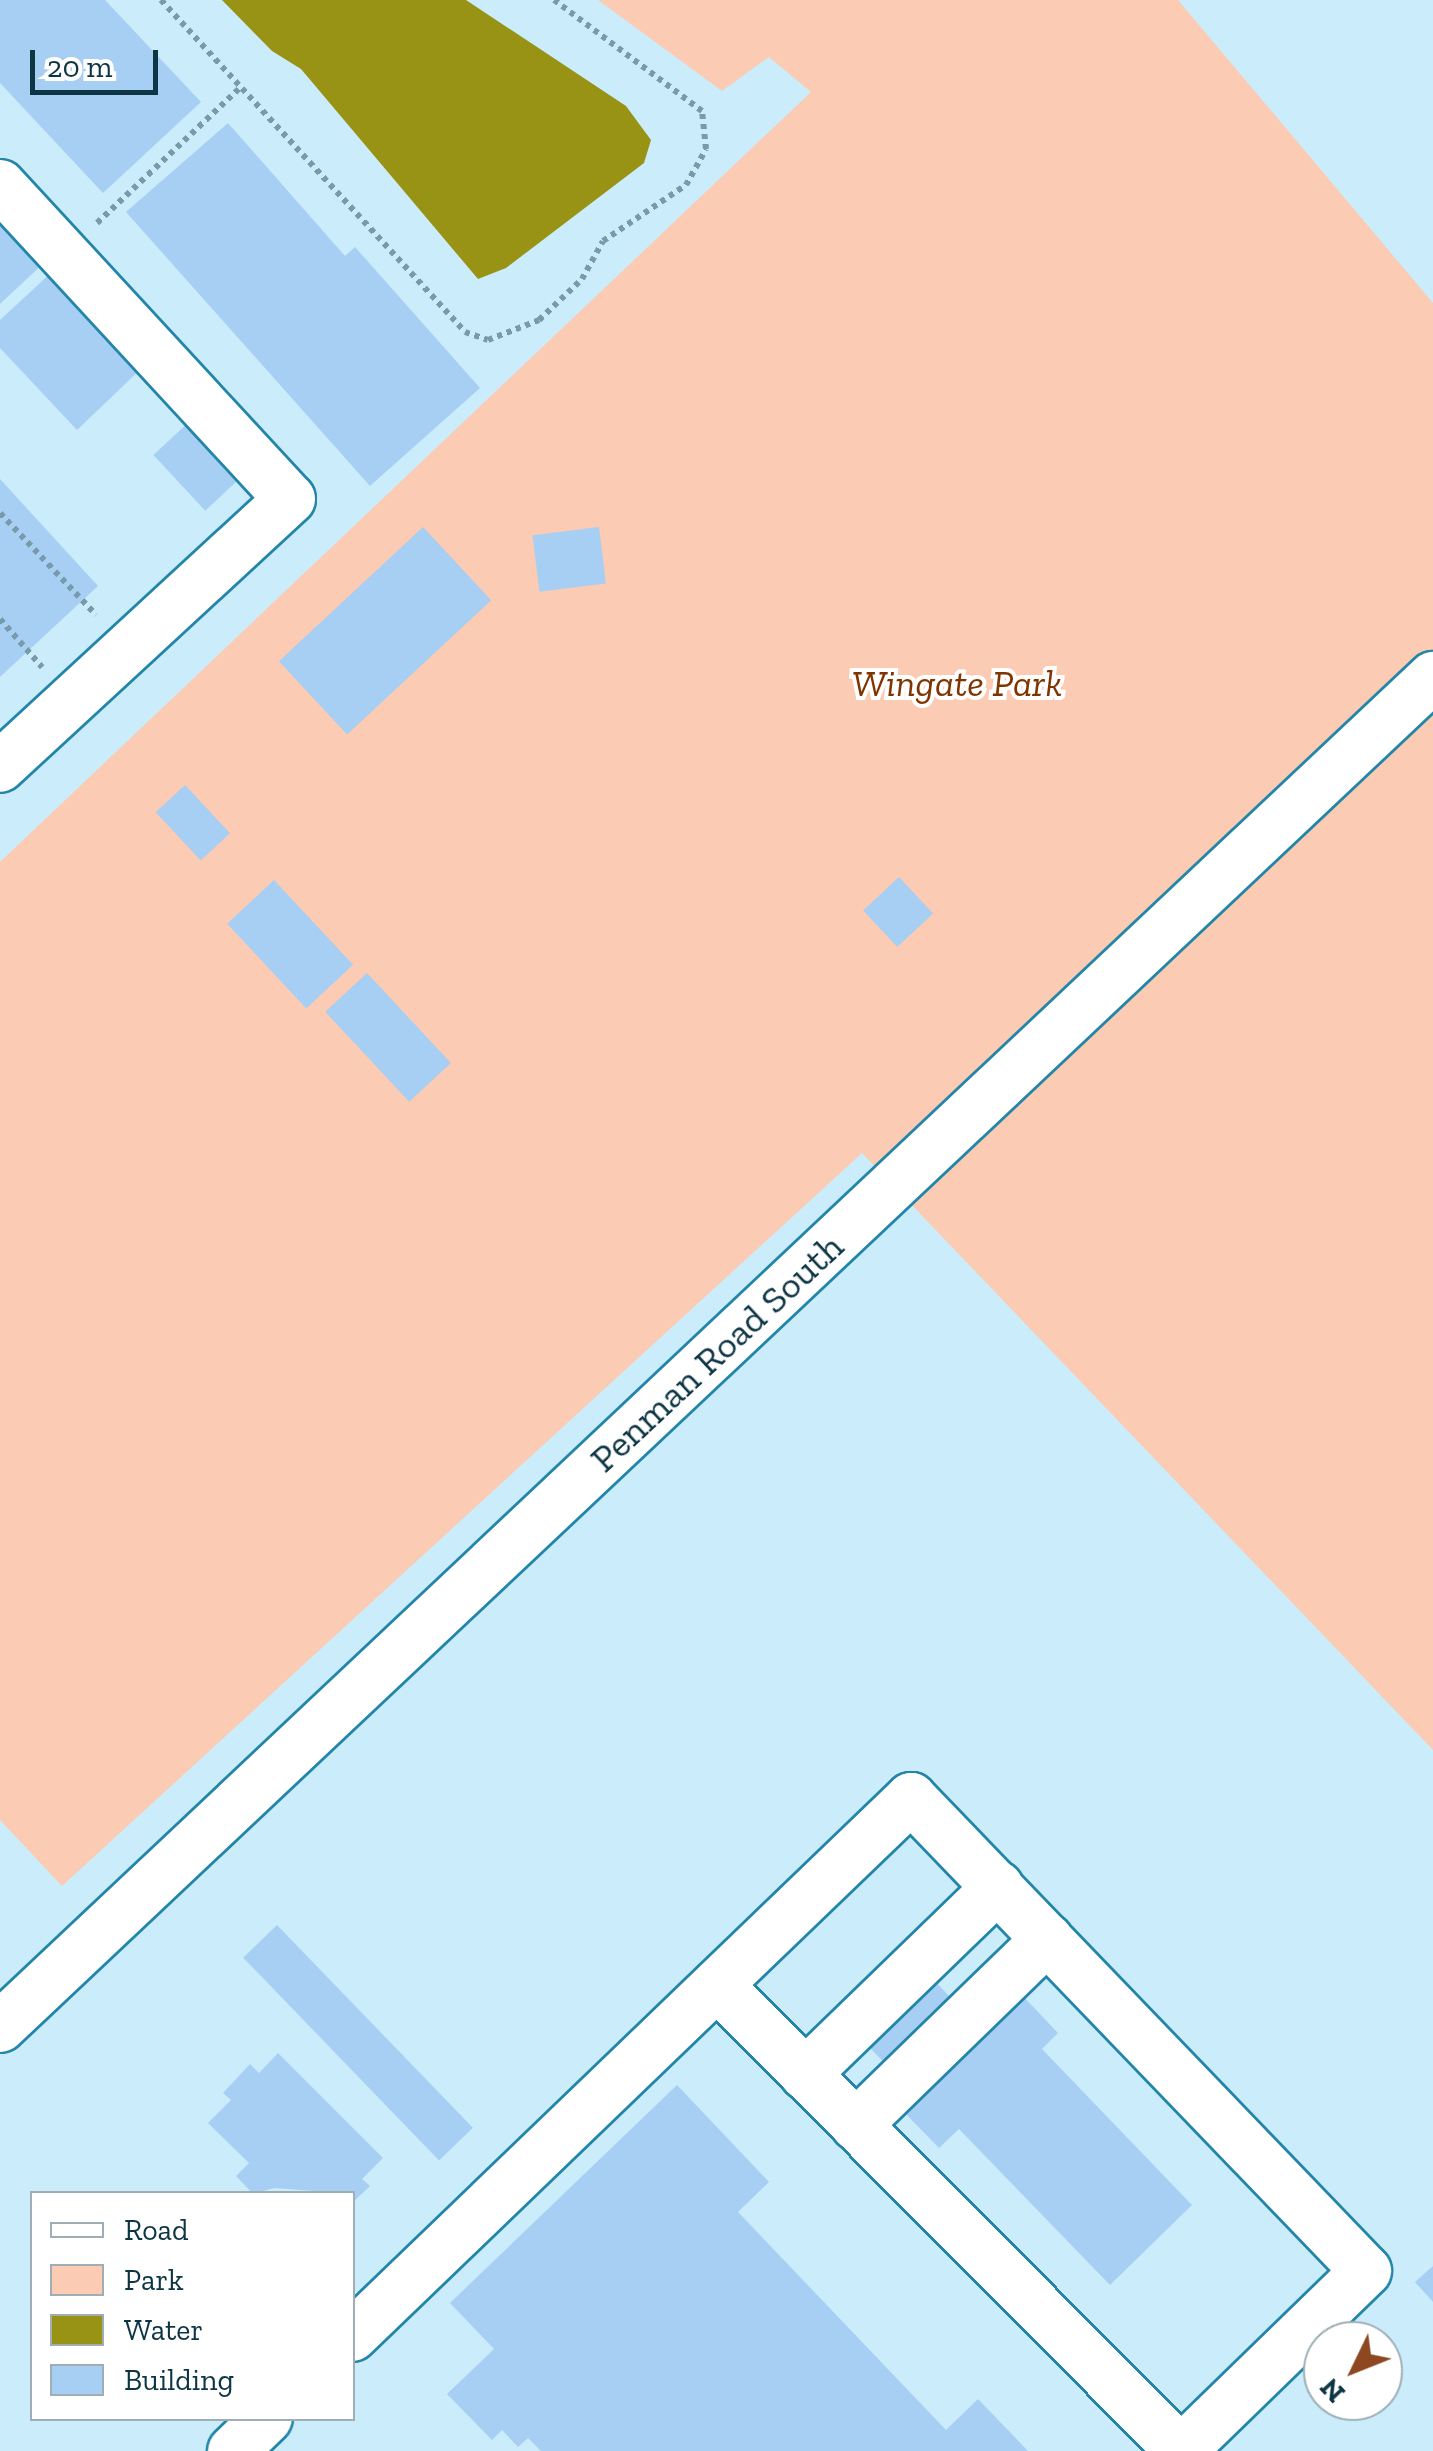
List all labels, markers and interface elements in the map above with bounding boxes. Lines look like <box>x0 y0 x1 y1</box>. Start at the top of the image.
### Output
scale bar <box>35 30 162 92</box>
text: 20 m <box>47 49 112 85</box>
park label: Wingate Park <box>852 661 1062 707</box>
street label: Penman Road South <box>581 1224 853 1482</box>
legend <box>30 2191 355 2421</box>
text: Road <box>124 2212 189 2248</box>
text: Park <box>124 2262 184 2298</box>
text: Water <box>124 2312 203 2348</box>
north arrow <box>1303 2321 1403 2421</box>
text: Building <box>124 2362 234 2398</box>
text: N <box>1313 2371 1351 2409</box>

